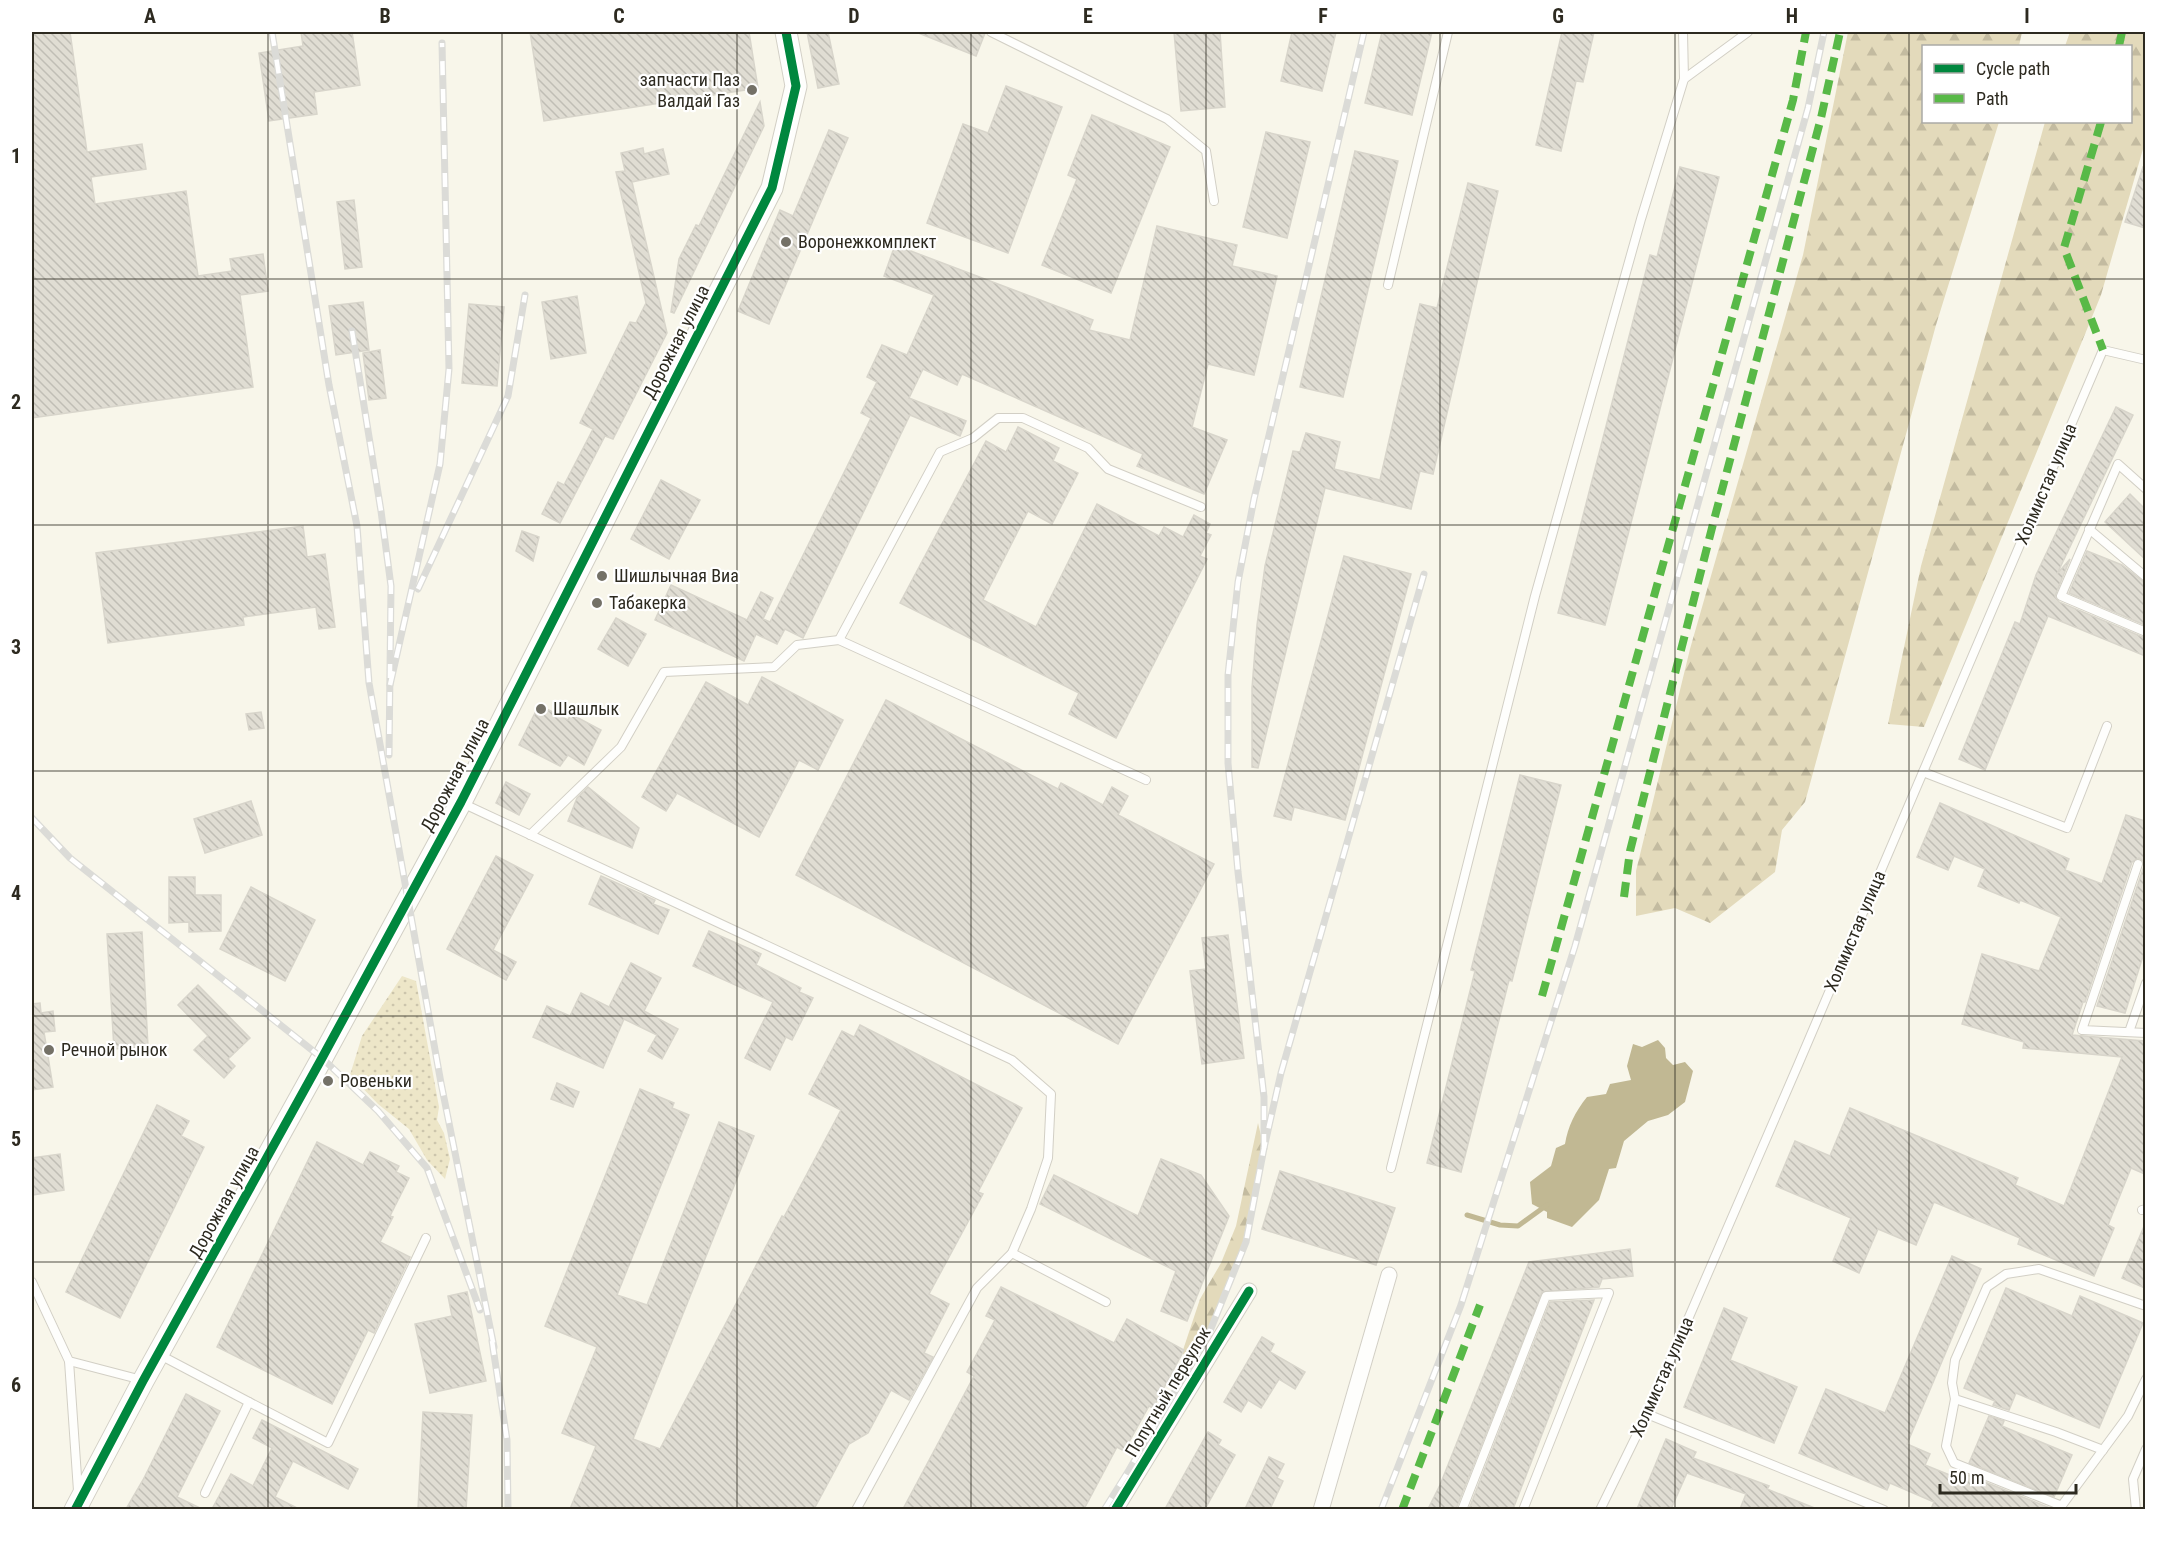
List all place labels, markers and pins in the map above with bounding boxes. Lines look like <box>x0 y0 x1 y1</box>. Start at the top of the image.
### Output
place label: запчасти Паз Валдай Газ <box>640 69 740 111</box>
marker: запчасти Паз Валдай Газ <box>745 83 759 97</box>
place label: Воронежкомплект <box>798 231 937 252</box>
marker: Воронежкомплект <box>779 235 793 249</box>
place label: Шишлычная Виа <box>614 565 739 586</box>
marker: Шишлычная Виа <box>595 569 609 583</box>
place label: Табакерка <box>609 592 686 613</box>
marker: Табакерка <box>590 596 604 610</box>
place label: Шашлык <box>553 698 619 719</box>
marker: Шашлык <box>534 702 548 716</box>
place label: Речной рынок <box>61 1039 168 1060</box>
marker: Речной рынок <box>42 1043 56 1057</box>
place label: Ровеньки <box>340 1070 412 1091</box>
marker: Ровеньки <box>321 1074 335 1088</box>

